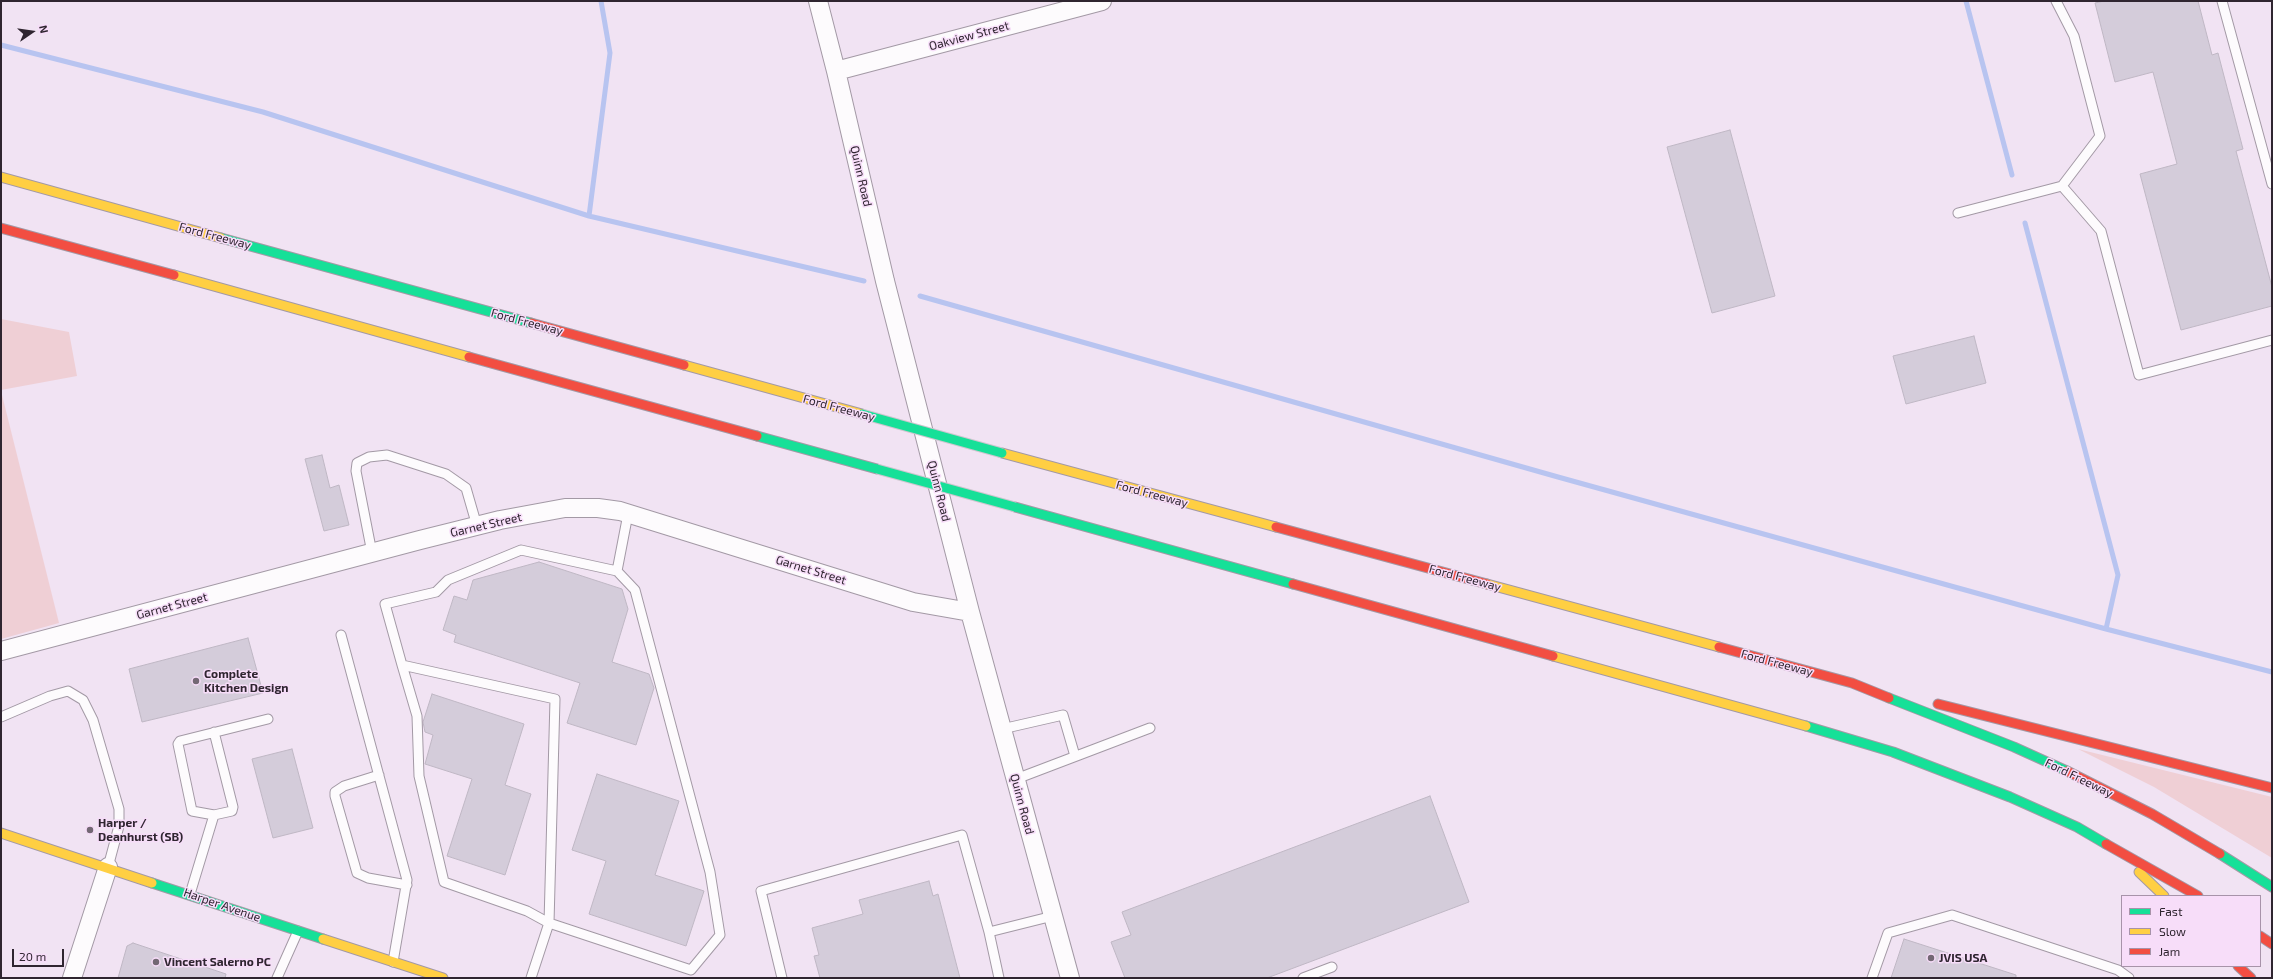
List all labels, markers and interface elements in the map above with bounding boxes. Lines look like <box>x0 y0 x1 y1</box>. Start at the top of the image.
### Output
north arrow <box>12 12 52 52</box>
street label: Oakview Street <box>927 18 1011 54</box>
text: N <box>37 24 51 35</box>
street label: Quinn Road <box>847 144 875 208</box>
street label: Ford Freeway <box>177 219 253 253</box>
street label: Ford Freeway <box>489 305 565 339</box>
street label: Ford Freeway <box>801 391 877 425</box>
street label: Quinn Road <box>925 459 953 523</box>
street label: Ford Freeway <box>1114 477 1190 511</box>
street label: Garnet Street <box>449 510 523 540</box>
street label: Garnet Street <box>774 552 848 588</box>
street label: Ford Freeway <box>1427 561 1503 595</box>
street label: Garnet Street <box>135 590 209 622</box>
street label: Ford Freeway <box>1739 646 1815 680</box>
place label: Complete Kitchen Design <box>204 667 289 695</box>
marker: Complete Kitchen Design <box>191 676 201 686</box>
street label: Ford Freeway <box>2043 755 2115 801</box>
street label: Quinn Road <box>1007 772 1037 836</box>
place label: Harper / Deanhurst (SB) <box>98 816 183 844</box>
marker: Harper / Deanhurst (SB) <box>85 825 95 835</box>
street label: Harper Avenue <box>182 885 262 925</box>
legend <box>2121 895 2261 967</box>
text: Fast <box>2159 904 2182 918</box>
text: Slow <box>2159 924 2186 938</box>
scale bar <box>14 941 66 967</box>
text: Jam <box>2159 944 2180 958</box>
text: 20 m <box>19 949 46 963</box>
place label: JVIS USA <box>1939 951 1987 965</box>
marker: JVIS USA <box>1926 953 1936 963</box>
place label: Vincent Salerno PC <box>164 955 271 969</box>
marker: Vincent Salerno PC <box>151 957 161 967</box>

